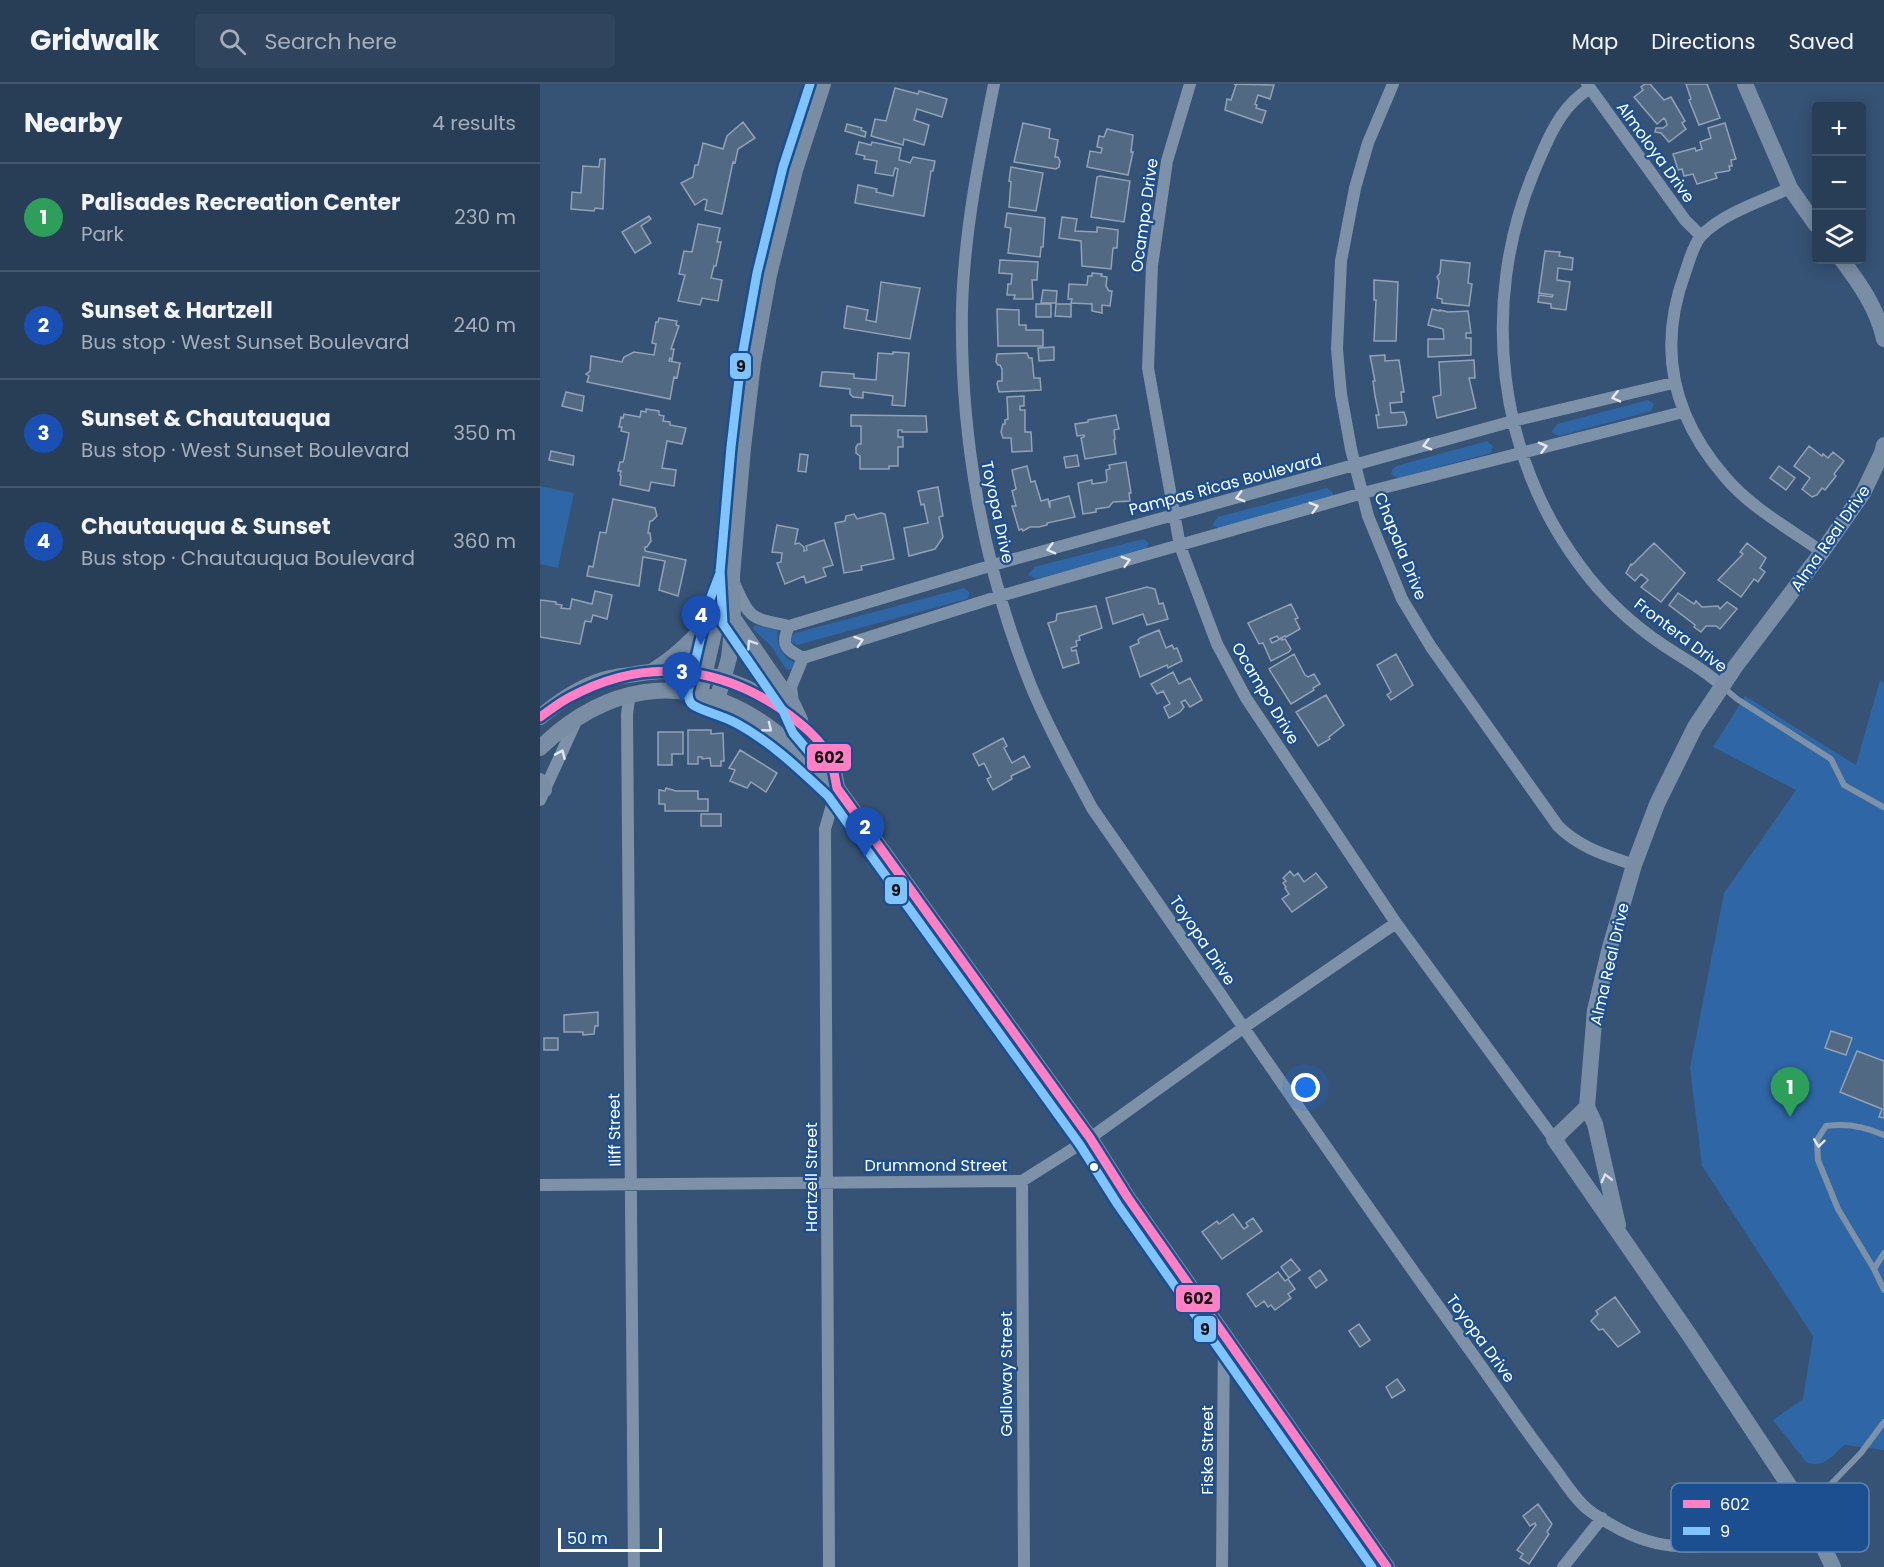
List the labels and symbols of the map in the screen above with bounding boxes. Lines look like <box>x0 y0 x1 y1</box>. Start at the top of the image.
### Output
street label: Almoloya Drive <box>1611 97 1700 208</box>
street label: Ocampo Drive <box>1125 156 1164 274</box>
line badge: 9 <box>729 352 752 380</box>
text: 9 <box>736 355 746 378</box>
one-way arrow <box>1612 390 1622 403</box>
one-way arrow <box>1423 438 1433 450</box>
one-way arrow <box>1538 441 1548 454</box>
street label: Pampas Ricas Boulevard <box>1126 448 1324 521</box>
street label: Toyopa Drive <box>975 459 1020 566</box>
street label: Alma Real Drive <box>1785 480 1876 596</box>
street label: Chapala Drive <box>1368 489 1433 603</box>
one-way arrow <box>1235 490 1245 502</box>
one-way arrow <box>1308 502 1319 514</box>
one-way arrow <box>1047 541 1057 554</box>
one-way arrow <box>1120 556 1131 568</box>
street label: Frontera Drive <box>1629 593 1732 678</box>
pin: 4 <box>682 596 720 645</box>
one-way arrow <box>853 636 864 648</box>
street label: Ocampo Drive <box>1226 638 1305 749</box>
one-way arrow <box>747 640 758 651</box>
pin: 3 <box>662 652 702 702</box>
one-way arrow <box>762 720 773 731</box>
line badge: 602 <box>806 743 852 772</box>
text: 602 <box>814 746 844 769</box>
one-way arrow <box>554 749 566 760</box>
pin: 2 <box>846 808 884 857</box>
line badge: 9 <box>884 876 908 905</box>
text: 9 <box>891 879 901 902</box>
street label: Toyopa Drive <box>1164 891 1241 990</box>
street label: Alma Real Drive <box>1584 901 1635 1028</box>
pin: 1 <box>1770 1068 1810 1117</box>
your location <box>1291 1073 1320 1102</box>
street label: Iliff Street <box>602 1093 627 1167</box>
street label: Hartzell Street <box>800 1122 823 1232</box>
one-way arrow <box>1813 1138 1826 1148</box>
street label: Drummond Street <box>865 1154 1008 1177</box>
unlabelled marker <box>1088 1161 1100 1173</box>
one-way arrow <box>1601 1173 1614 1183</box>
line badge: 602 <box>1175 1284 1221 1313</box>
text: 602 <box>1183 1287 1213 1310</box>
street label: Toyopa Drive <box>1441 1289 1521 1387</box>
street label: Galloway Street <box>995 1311 1018 1437</box>
line badge: 9 <box>1193 1315 1217 1343</box>
text: 9 <box>1200 1318 1210 1341</box>
street label: Fiske Street <box>1196 1405 1219 1495</box>
legend <box>1671 1483 1869 1552</box>
text: 602 <box>1720 1493 1749 1516</box>
text: 9 <box>1720 1520 1730 1543</box>
scale bar <box>558 1525 662 1552</box>

